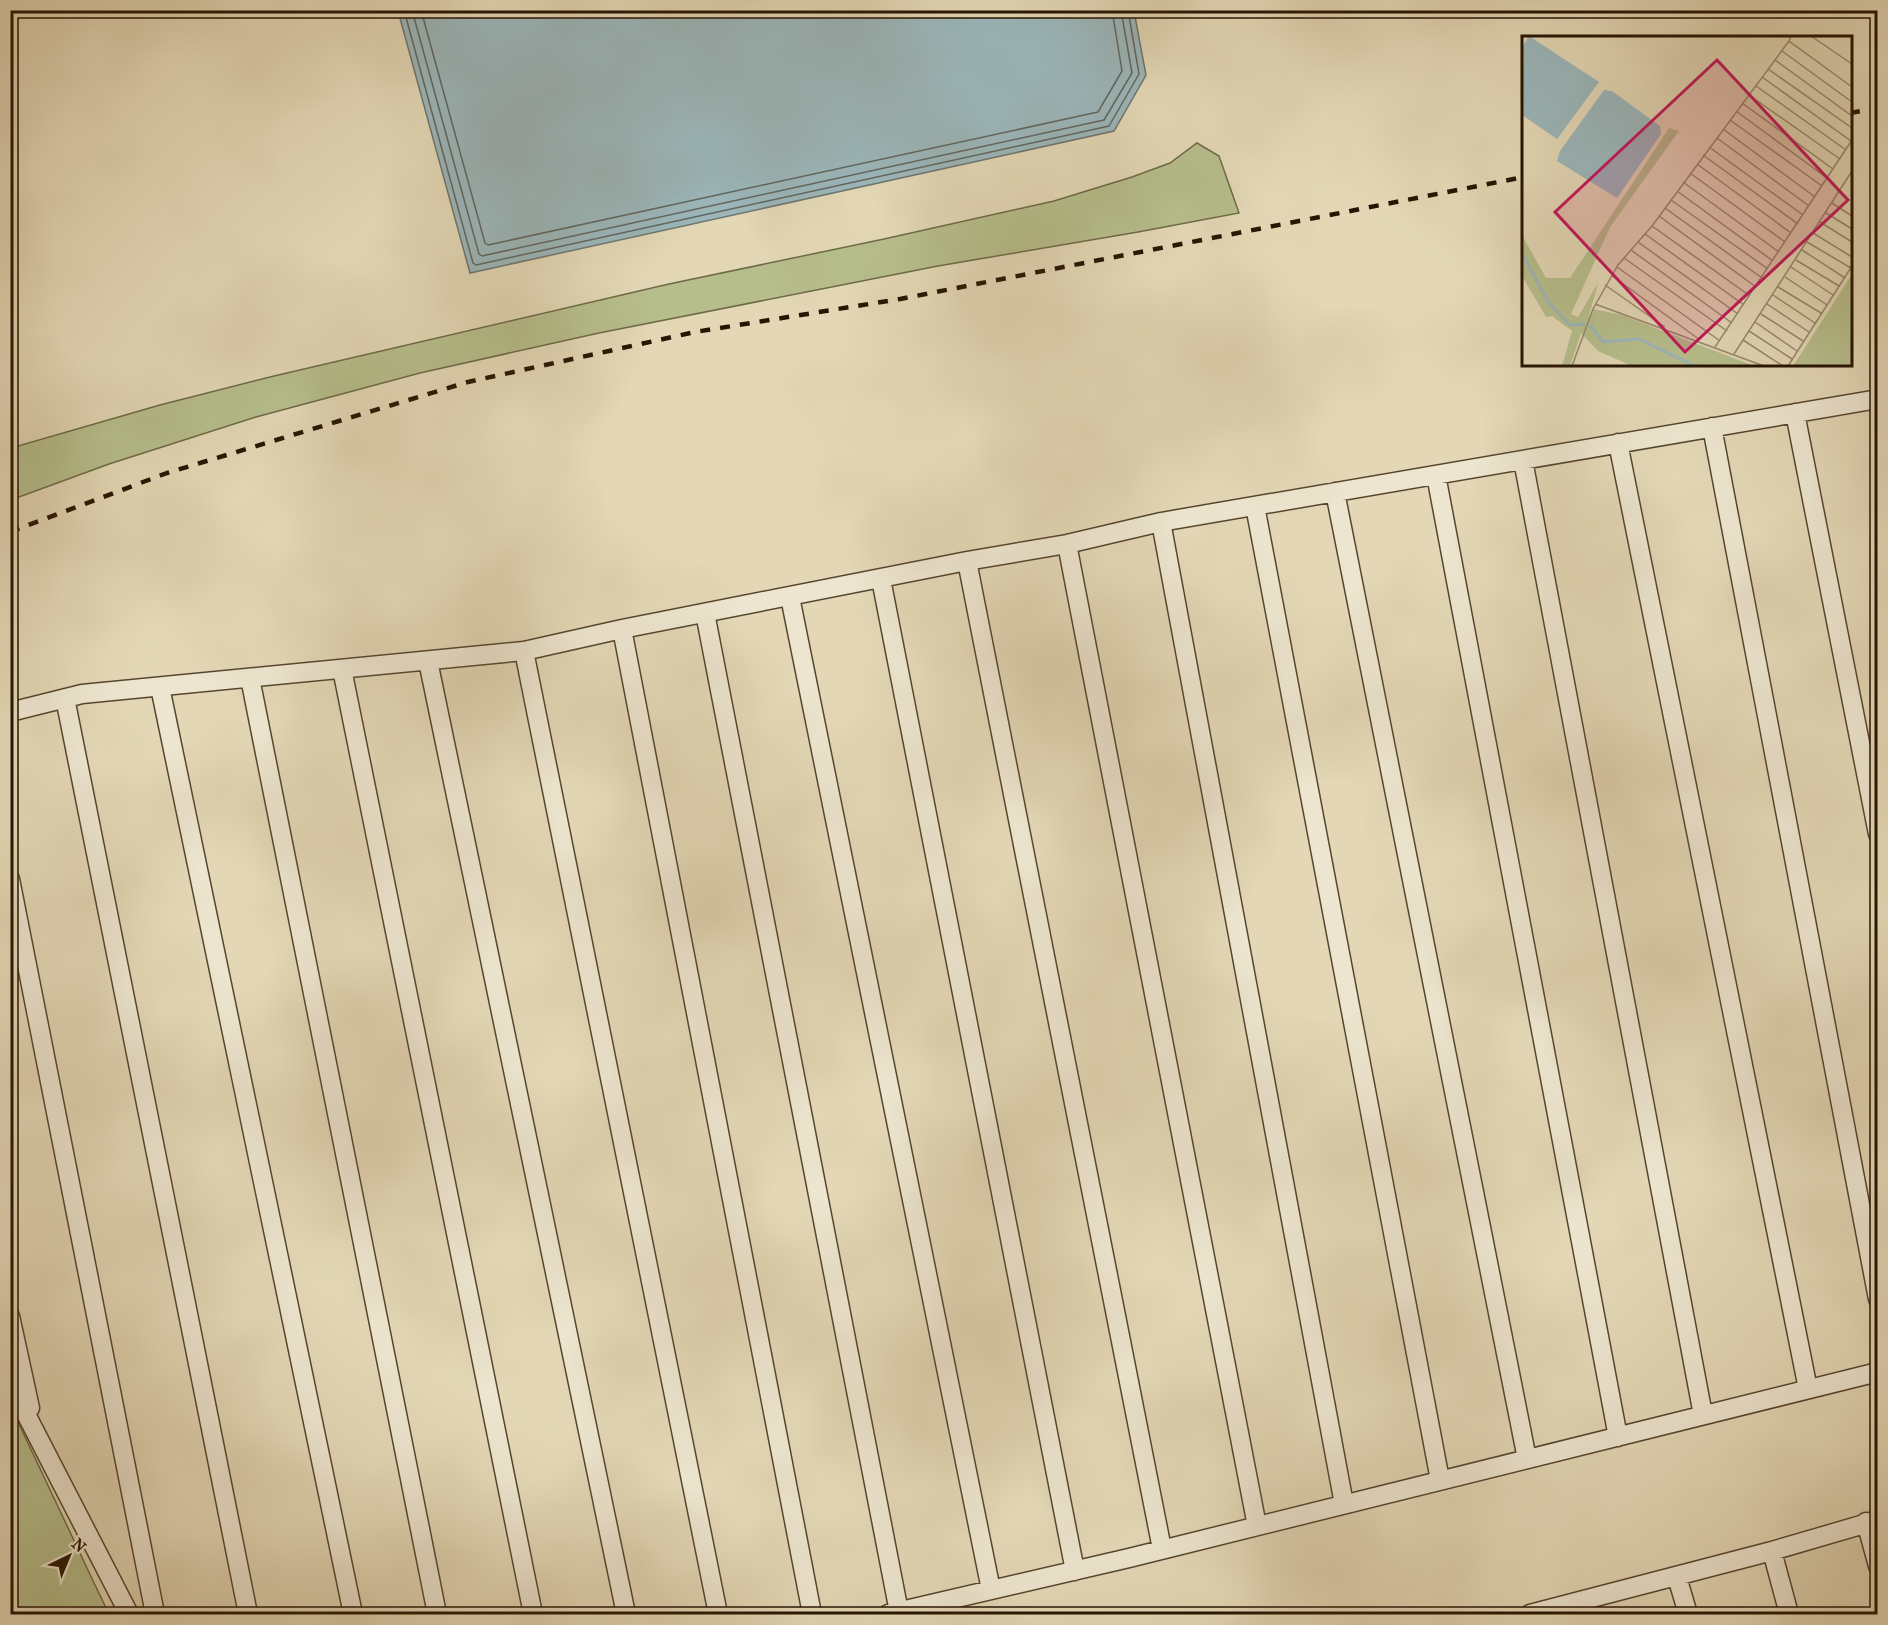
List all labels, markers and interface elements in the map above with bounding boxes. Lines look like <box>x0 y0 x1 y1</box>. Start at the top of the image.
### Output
inset map <box>1522 36 1852 366</box>
north arrow <box>39 1526 99 1586</box>
text: N <box>68 1534 90 1557</box>

